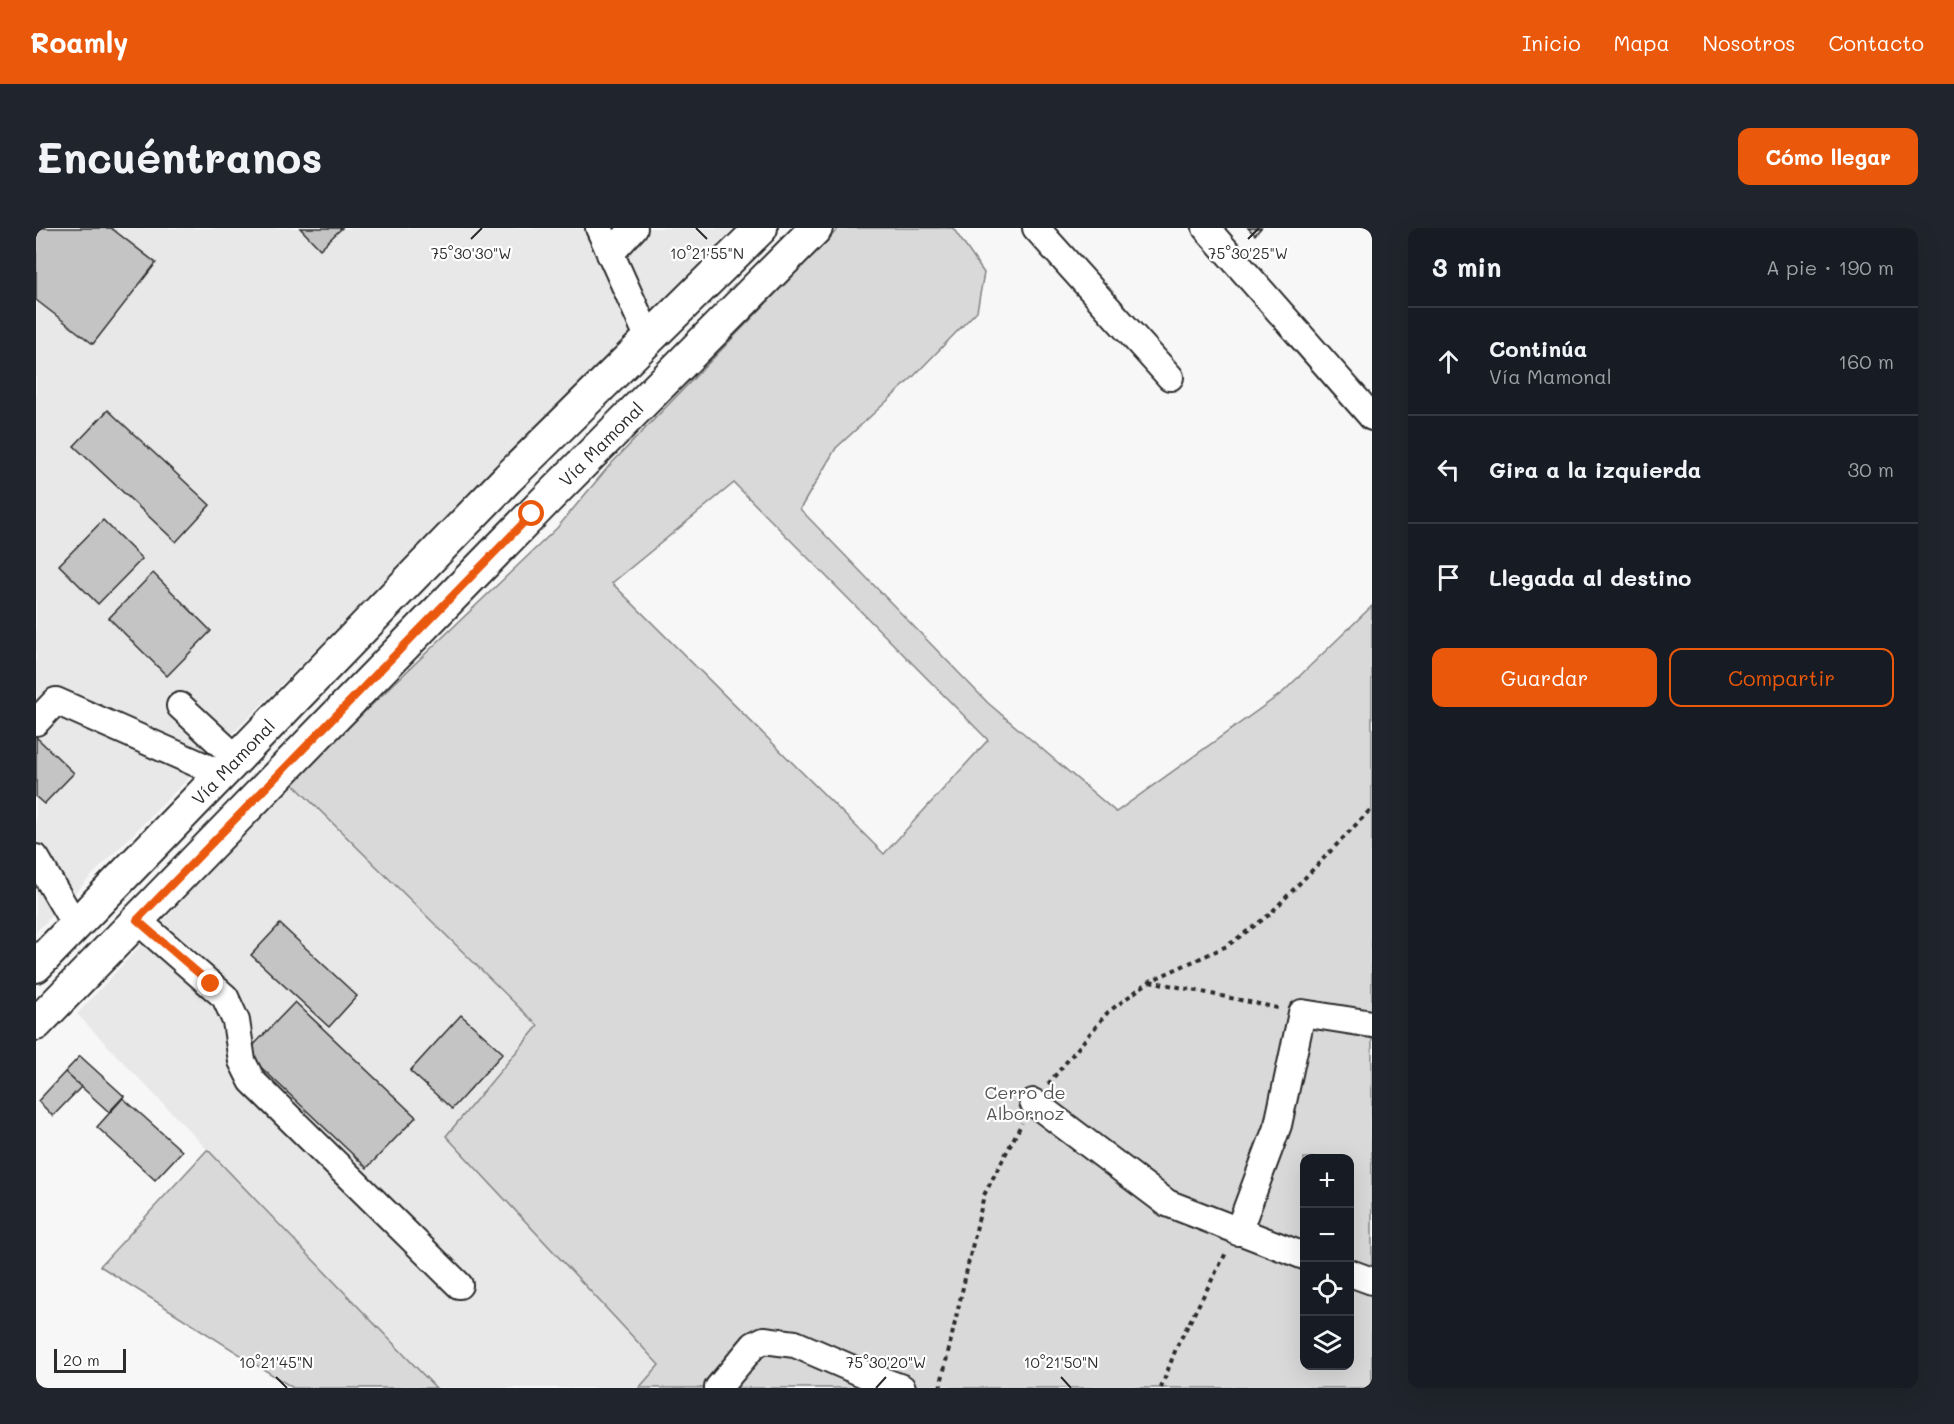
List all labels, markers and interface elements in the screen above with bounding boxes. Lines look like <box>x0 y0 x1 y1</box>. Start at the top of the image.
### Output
text: Roamly <box>30 24 129 60</box>
text: Inicio <box>1522 29 1581 56</box>
text: Mapa <box>1614 29 1669 56</box>
text: Nosotros <box>1702 29 1796 56</box>
text: Contacto <box>1829 29 1924 56</box>
button: Cómo llegar <box>1738 128 1918 185</box>
text: Encuéntranos <box>36 129 322 184</box>
text: 75°30'30"W <box>431 243 511 263</box>
text: 10°21'55"N <box>670 243 744 263</box>
text: 75°30'25"W <box>1208 243 1288 263</box>
text: 3 min <box>1432 250 1501 284</box>
text: A pie · 190 m <box>1766 254 1894 280</box>
text: Continúa <box>1489 334 1587 363</box>
icon: ahead <box>1432 345 1465 378</box>
text: 160 m <box>1838 348 1894 374</box>
text: Vía Mamonal <box>1489 363 1612 389</box>
street label: Vía Mamonal <box>553 396 649 492</box>
icon: left <box>1432 453 1465 486</box>
text: Gira a la izquierda <box>1489 455 1701 484</box>
text: 30 m <box>1848 456 1894 482</box>
route start <box>518 500 544 526</box>
icon: arrive <box>1432 561 1465 594</box>
text: Llegada al destino <box>1489 563 1691 592</box>
button: Guardar <box>1432 648 1657 707</box>
button: Compartir <box>1669 648 1894 707</box>
street label: Vía Mamonal <box>186 714 280 810</box>
route end <box>197 970 223 996</box>
park label: Cerro de Albornoz <box>984 1080 1066 1125</box>
map controls <box>1300 1154 1354 1370</box>
button: + <box>1300 1154 1354 1208</box>
button: − <box>1300 1208 1354 1262</box>
button: locate <box>1300 1262 1354 1316</box>
button: layers <box>1300 1316 1354 1370</box>
scale bar <box>54 1346 126 1374</box>
text: 20 m <box>63 1349 100 1370</box>
text: 10°21'45"N <box>239 1352 313 1372</box>
text: 75°30'20"W <box>846 1352 926 1372</box>
text: 10°21'50"N <box>1024 1352 1098 1372</box>

